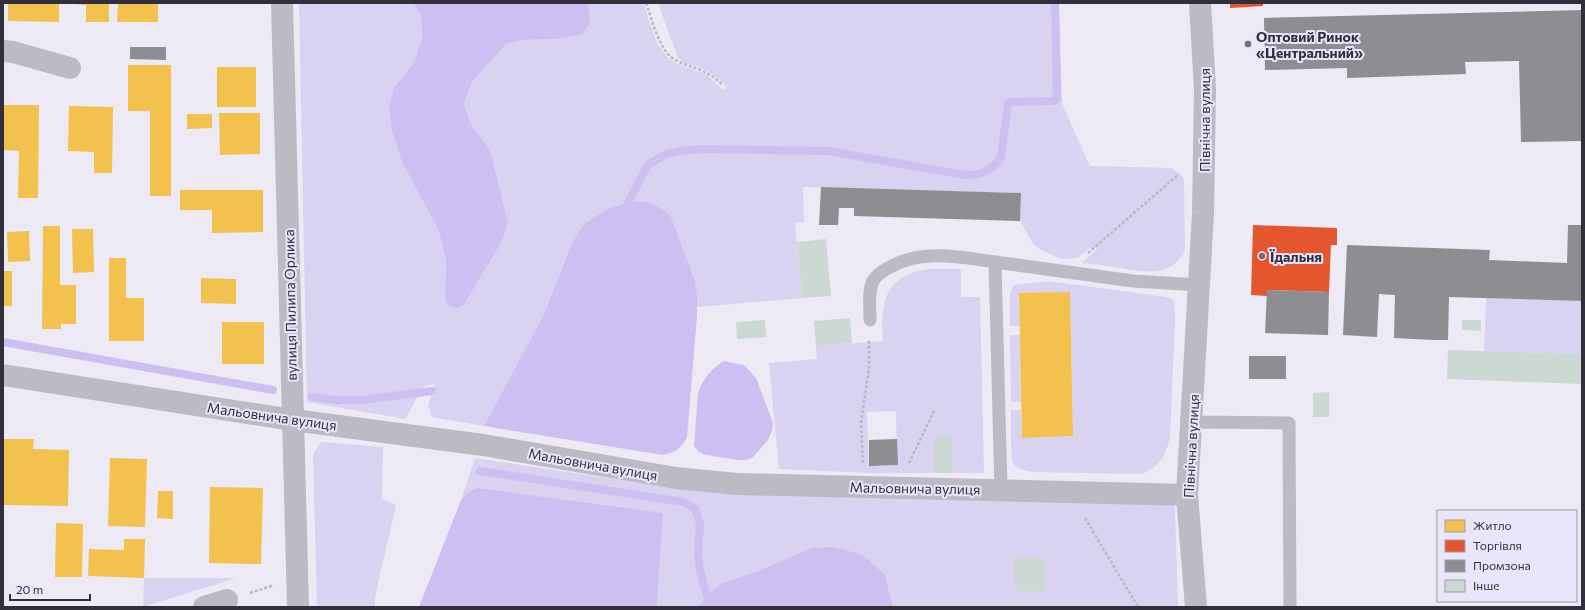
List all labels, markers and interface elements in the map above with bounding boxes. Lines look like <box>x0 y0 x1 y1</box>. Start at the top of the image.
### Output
place label: Оптовий Ринок «Центральний» <box>1256 28 1363 61</box>
marker: Оптовий Ринок «Центральний» <box>1243 39 1253 49</box>
street label: Північна вулиця <box>1196 68 1213 172</box>
street label: вулиця Пилипа Орлика <box>280 229 300 381</box>
place label: Їдальня <box>1269 248 1322 265</box>
marker: Їдальня <box>1257 251 1267 261</box>
street label: Північна вулиця <box>1180 394 1202 498</box>
street label: Мальовнича вулиця <box>206 398 338 434</box>
street label: Мальовнича вулиця <box>527 444 659 484</box>
street label: Мальовнича вулиця <box>849 478 981 498</box>
legend <box>1437 510 1577 602</box>
text: Житло <box>1473 518 1512 532</box>
text: Торгівля <box>1473 538 1522 552</box>
text: Промзона <box>1473 558 1531 572</box>
scale bar <box>10 576 90 602</box>
text: Інше <box>1473 578 1499 592</box>
text: 20 m <box>16 582 43 596</box>

